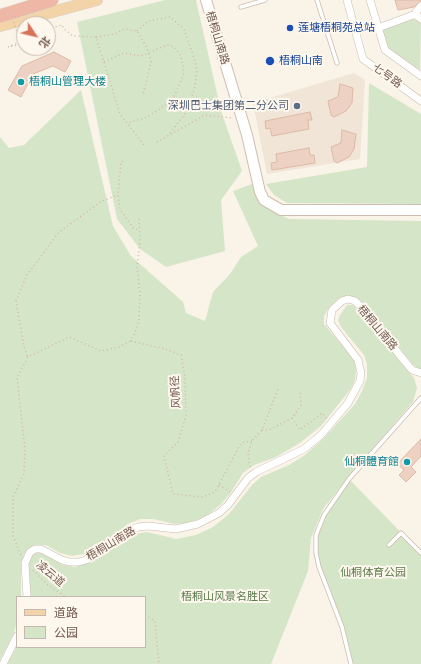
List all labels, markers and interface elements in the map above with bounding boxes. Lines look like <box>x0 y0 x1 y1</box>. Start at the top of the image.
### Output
street label: 梧桐山南路 <box>203 10 231 66</box>
north arrow <box>16 16 56 56</box>
place label: 莲塘梧桐苑总站 <box>298 21 375 35</box>
marker: 莲塘梧桐苑总站 <box>285 23 295 33</box>
text: 北 <box>36 34 55 51</box>
place label: 梧桐山南 <box>279 54 323 68</box>
marker: 梧桐山南 <box>264 55 276 67</box>
street label: 七号路 <box>370 61 404 91</box>
place label: 梧桐山管理大楼 <box>29 75 106 89</box>
marker: 梧桐山管理大楼 <box>16 77 26 87</box>
place label: 深圳巴士集团第二分公司 <box>168 99 289 113</box>
marker: 深圳巴士集团第二分公司 <box>292 101 302 111</box>
street label: 梧桐山南路 <box>354 303 400 353</box>
street label: 风帆径 <box>169 375 183 409</box>
place label: 仙桐體育館 <box>344 455 399 469</box>
marker: 仙桐體育館 <box>402 457 412 467</box>
street label: 梧桐山南路 <box>84 524 138 564</box>
street label: 凌云道 <box>33 558 67 590</box>
park label: 仙桐体育公园 <box>340 566 406 580</box>
park label: 梧桐山风景名胜区 <box>181 590 269 604</box>
legend <box>16 596 146 648</box>
text: 道路 <box>54 604 78 621</box>
text: 公园 <box>54 624 78 641</box>

